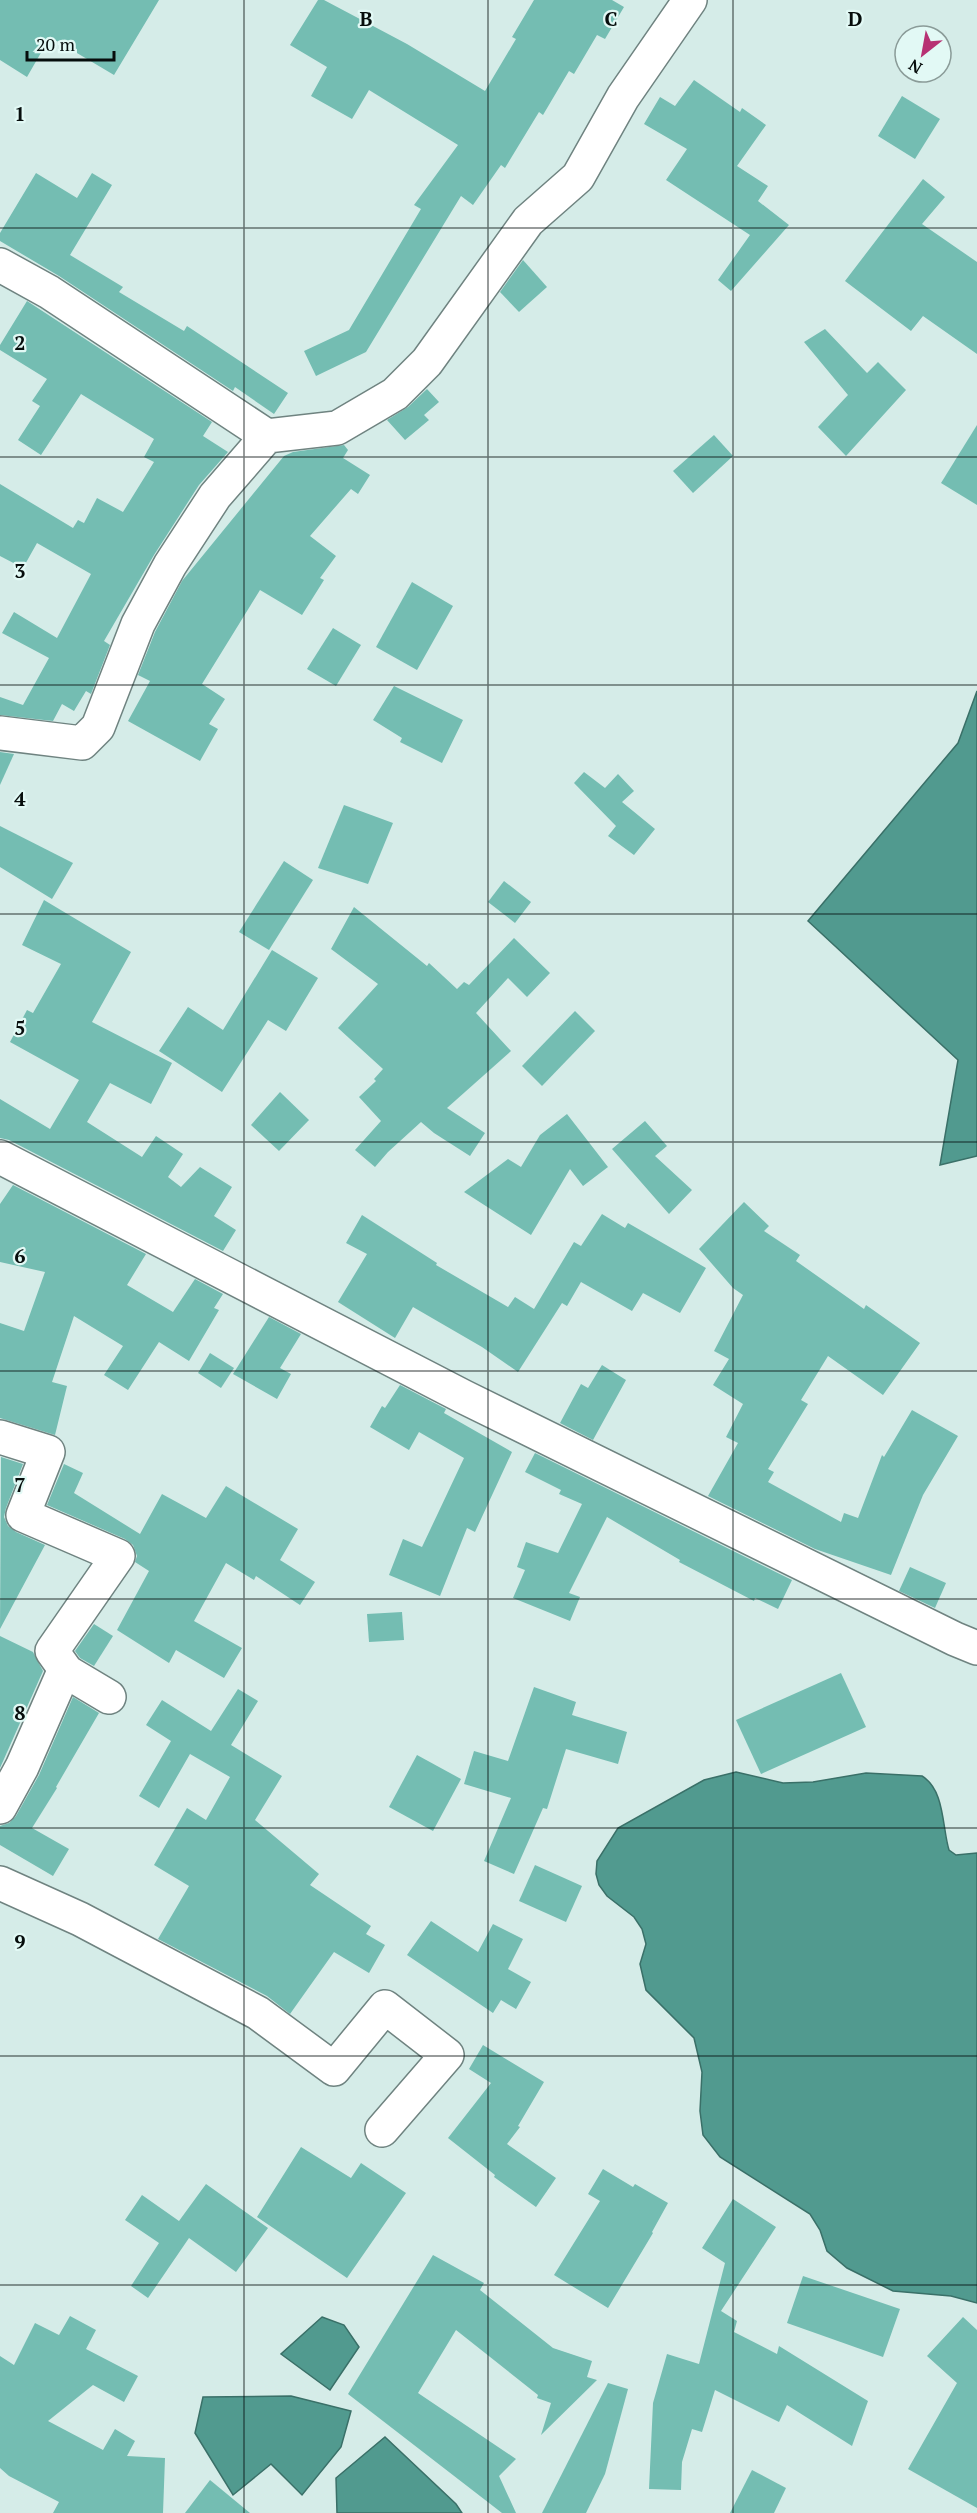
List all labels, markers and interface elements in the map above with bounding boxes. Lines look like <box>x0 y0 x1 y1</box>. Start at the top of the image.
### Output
text: B <box>360 5 373 32</box>
text: C <box>604 5 618 32</box>
text: D <box>848 5 862 32</box>
scale bar <box>27 24 114 62</box>
north arrow <box>893 24 953 84</box>
text: 20 m <box>36 32 76 56</box>
text: N <box>904 54 926 79</box>
text: 1 <box>14 100 26 127</box>
text: 2 <box>14 329 26 356</box>
text: 3 <box>14 557 26 584</box>
text: 4 <box>14 785 26 812</box>
text: 5 <box>14 1014 26 1041</box>
text: 6 <box>14 1242 26 1269</box>
text: 7 <box>14 1471 26 1498</box>
text: 8 <box>14 1699 26 1726</box>
text: 9 <box>14 1928 26 1955</box>

